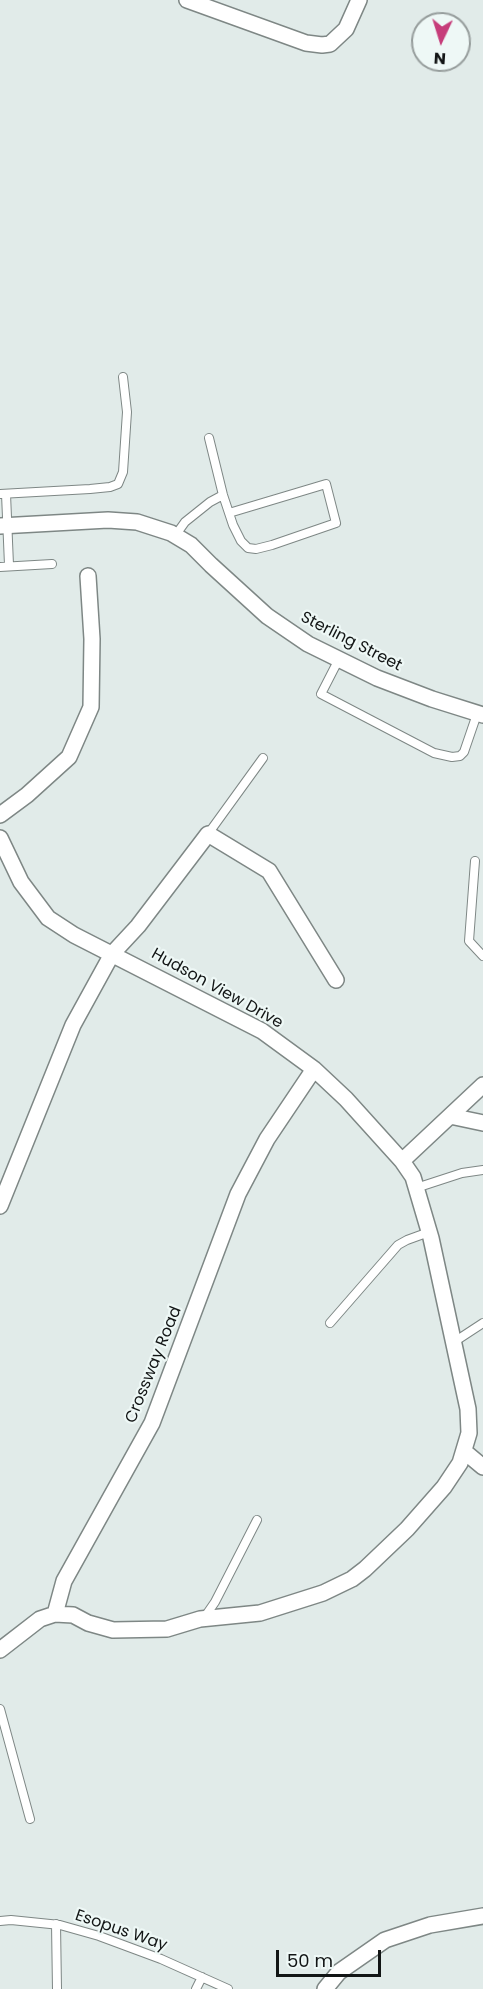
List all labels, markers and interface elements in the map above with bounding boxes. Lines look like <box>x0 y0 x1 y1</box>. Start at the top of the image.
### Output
north arrow <box>411 12 471 72</box>
text: N <box>433 47 447 70</box>
street label: Sterling Street <box>297 608 405 676</box>
street label: Hudson View Drive <box>148 945 286 1033</box>
street label: Crossway Road <box>122 1304 186 1426</box>
street label: Esopus Way <box>73 1906 169 1956</box>
scale bar <box>279 1938 384 1976</box>
text: 50 m <box>287 1948 333 1973</box>

